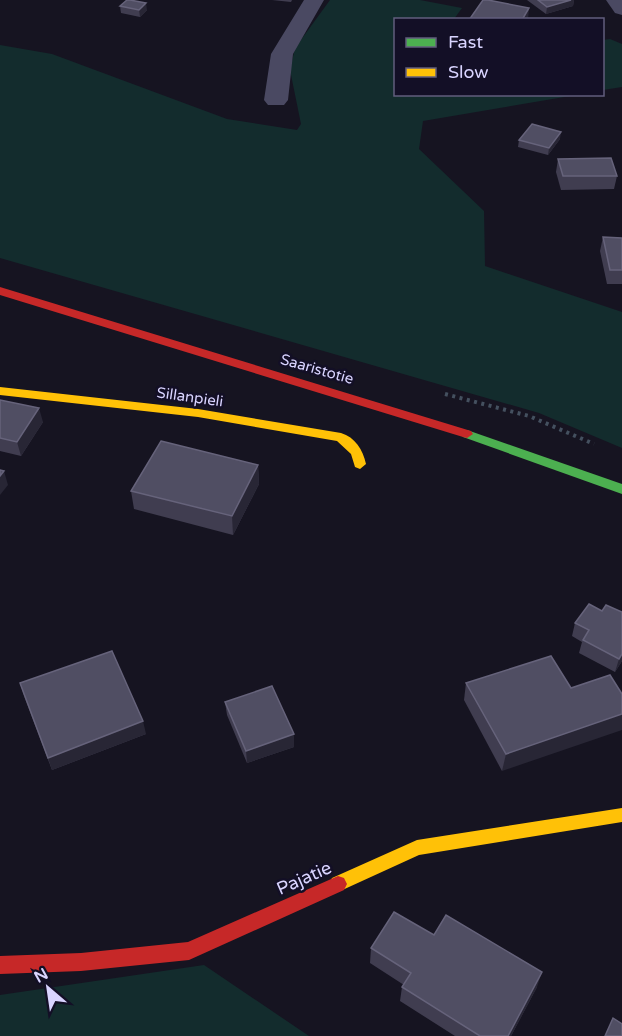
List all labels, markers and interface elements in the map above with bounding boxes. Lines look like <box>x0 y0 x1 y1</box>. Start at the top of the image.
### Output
legend <box>394 18 604 96</box>
text: Fast <box>448 31 483 53</box>
text: Slow <box>448 61 489 83</box>
street label: Saaristotie <box>278 350 356 388</box>
street label: Sillanpieli <box>156 383 224 411</box>
street label: Pajatie <box>273 856 335 900</box>
north arrow <box>18 958 78 1018</box>
text: N <box>31 964 52 988</box>

